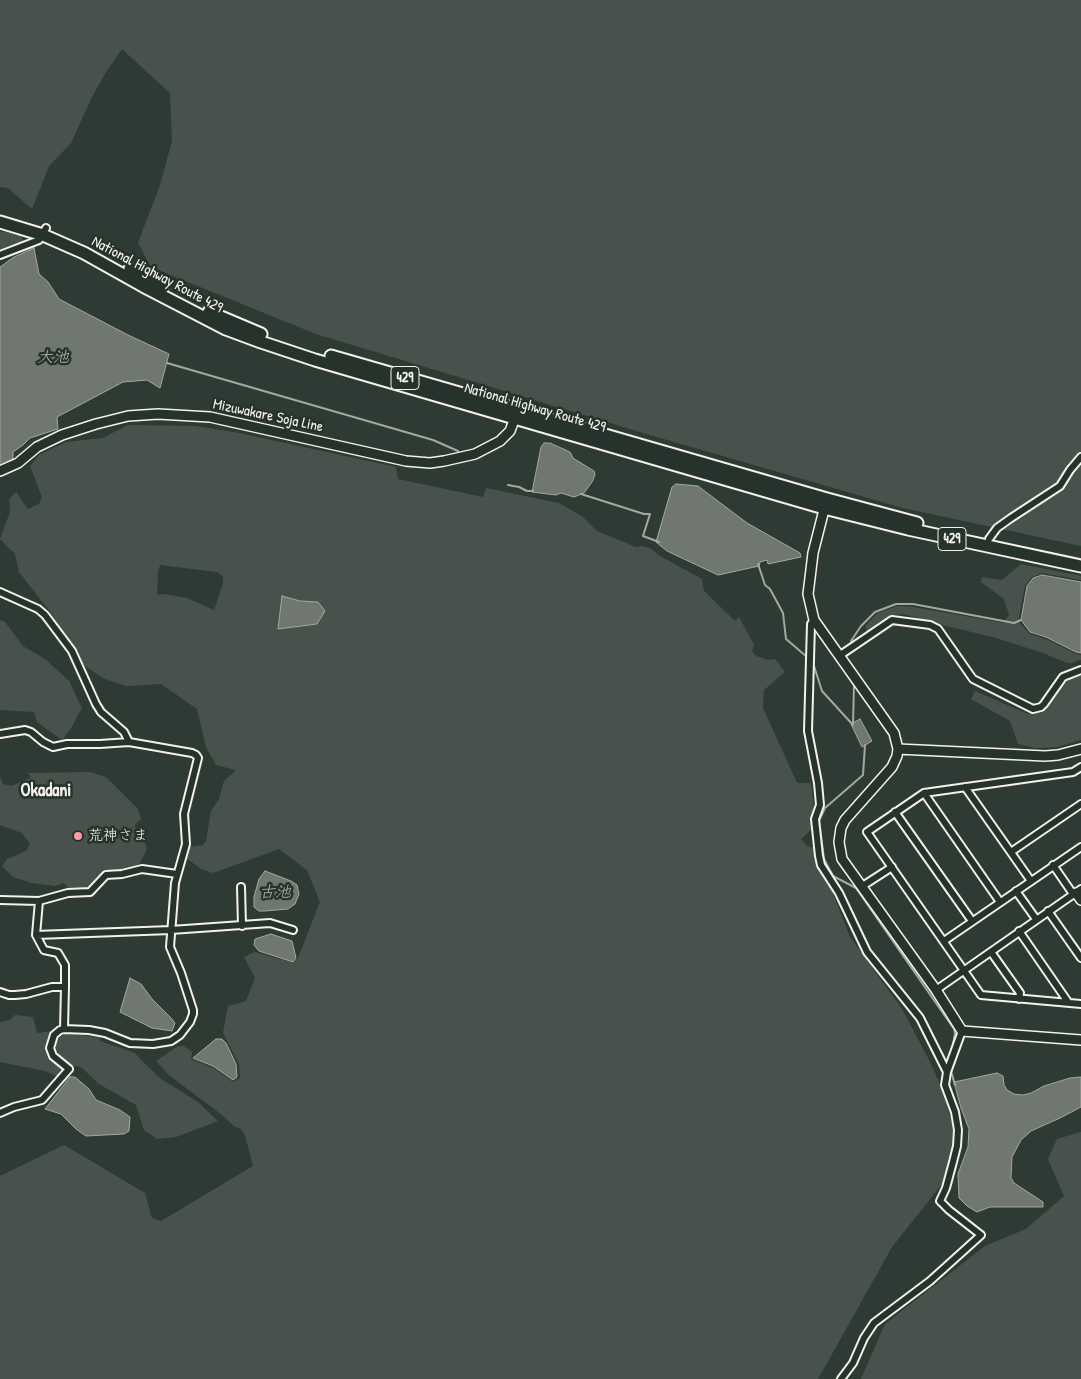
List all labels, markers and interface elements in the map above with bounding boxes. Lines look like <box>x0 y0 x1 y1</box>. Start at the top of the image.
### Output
street label: National Highway Route 429 <box>88 233 226 317</box>
water label: 大池 <box>37 348 69 368</box>
road number: 429 <box>391 366 419 389</box>
street label: National Highway Route 429 <box>462 379 608 437</box>
street label: Mizuwakare Soja Line <box>211 396 325 436</box>
road number: 429 <box>938 528 966 550</box>
district label: Okadani <box>21 780 71 802</box>
place label: 荒神さま <box>88 827 148 845</box>
marker: 荒神さま <box>72 830 84 842</box>
water label: 古池 <box>259 883 291 903</box>

